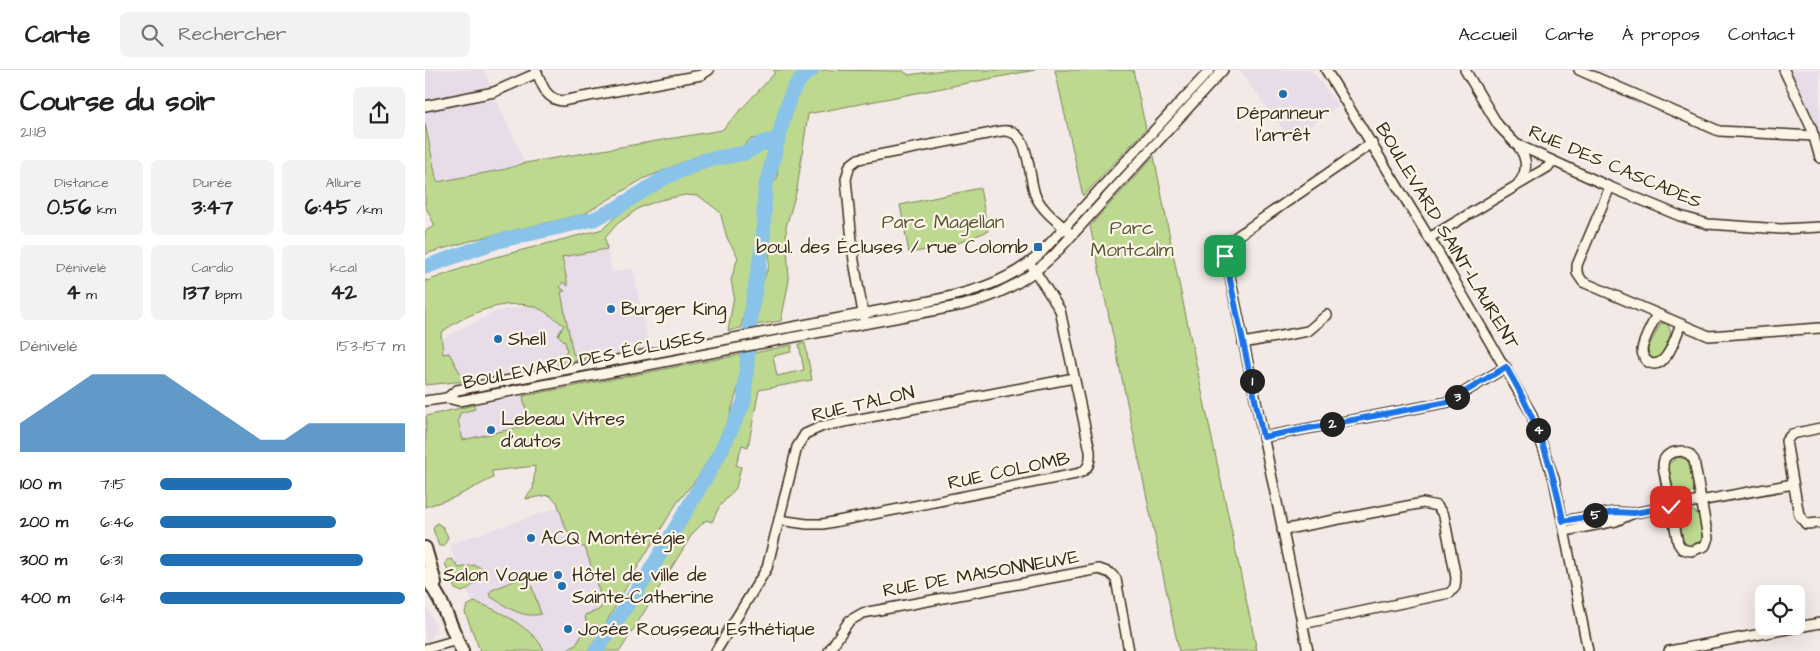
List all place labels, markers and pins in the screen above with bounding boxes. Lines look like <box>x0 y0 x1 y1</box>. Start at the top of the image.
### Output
marker: Dépanneur l'arrêt <box>1277 88 1289 100</box>
place label: Dépanneur l'arrêt <box>1237 100 1330 149</box>
place label: boul. des Écluses / rue Colomb <box>756 234 1028 261</box>
pin <box>1204 235 1246 277</box>
marker: boul. des Écluses / rue Colomb <box>1032 241 1044 253</box>
place label: Burger King <box>621 296 727 324</box>
marker: Burger King <box>605 303 617 315</box>
place label: Shell <box>508 326 546 353</box>
marker: Shell <box>492 333 504 345</box>
pin: 1 <box>1239 368 1265 394</box>
pin: 3 <box>1445 384 1469 410</box>
place label: Lebeau Vitres d'autos <box>501 406 625 455</box>
pin: 2 <box>1319 412 1345 436</box>
pin: 4 <box>1525 418 1551 442</box>
marker: Lebeau Vitres d'autos <box>485 424 497 436</box>
pin <box>1650 486 1692 528</box>
pin: 5 <box>1583 502 1607 528</box>
place label: ACQ Montérégie <box>541 525 685 553</box>
marker: ACQ Montérégie <box>525 532 537 544</box>
place label: Salon Vogue <box>443 562 548 590</box>
place label: Hôtel de ville de Sainte-Catherine <box>572 562 714 611</box>
marker: Salon Vogue <box>552 569 564 581</box>
marker: Hôtel de ville de Sainte-Catherine <box>556 580 568 592</box>
place label: Josée Rousseau Esthétique <box>578 616 815 643</box>
marker: Josée Rousseau Esthétique <box>562 623 574 635</box>

